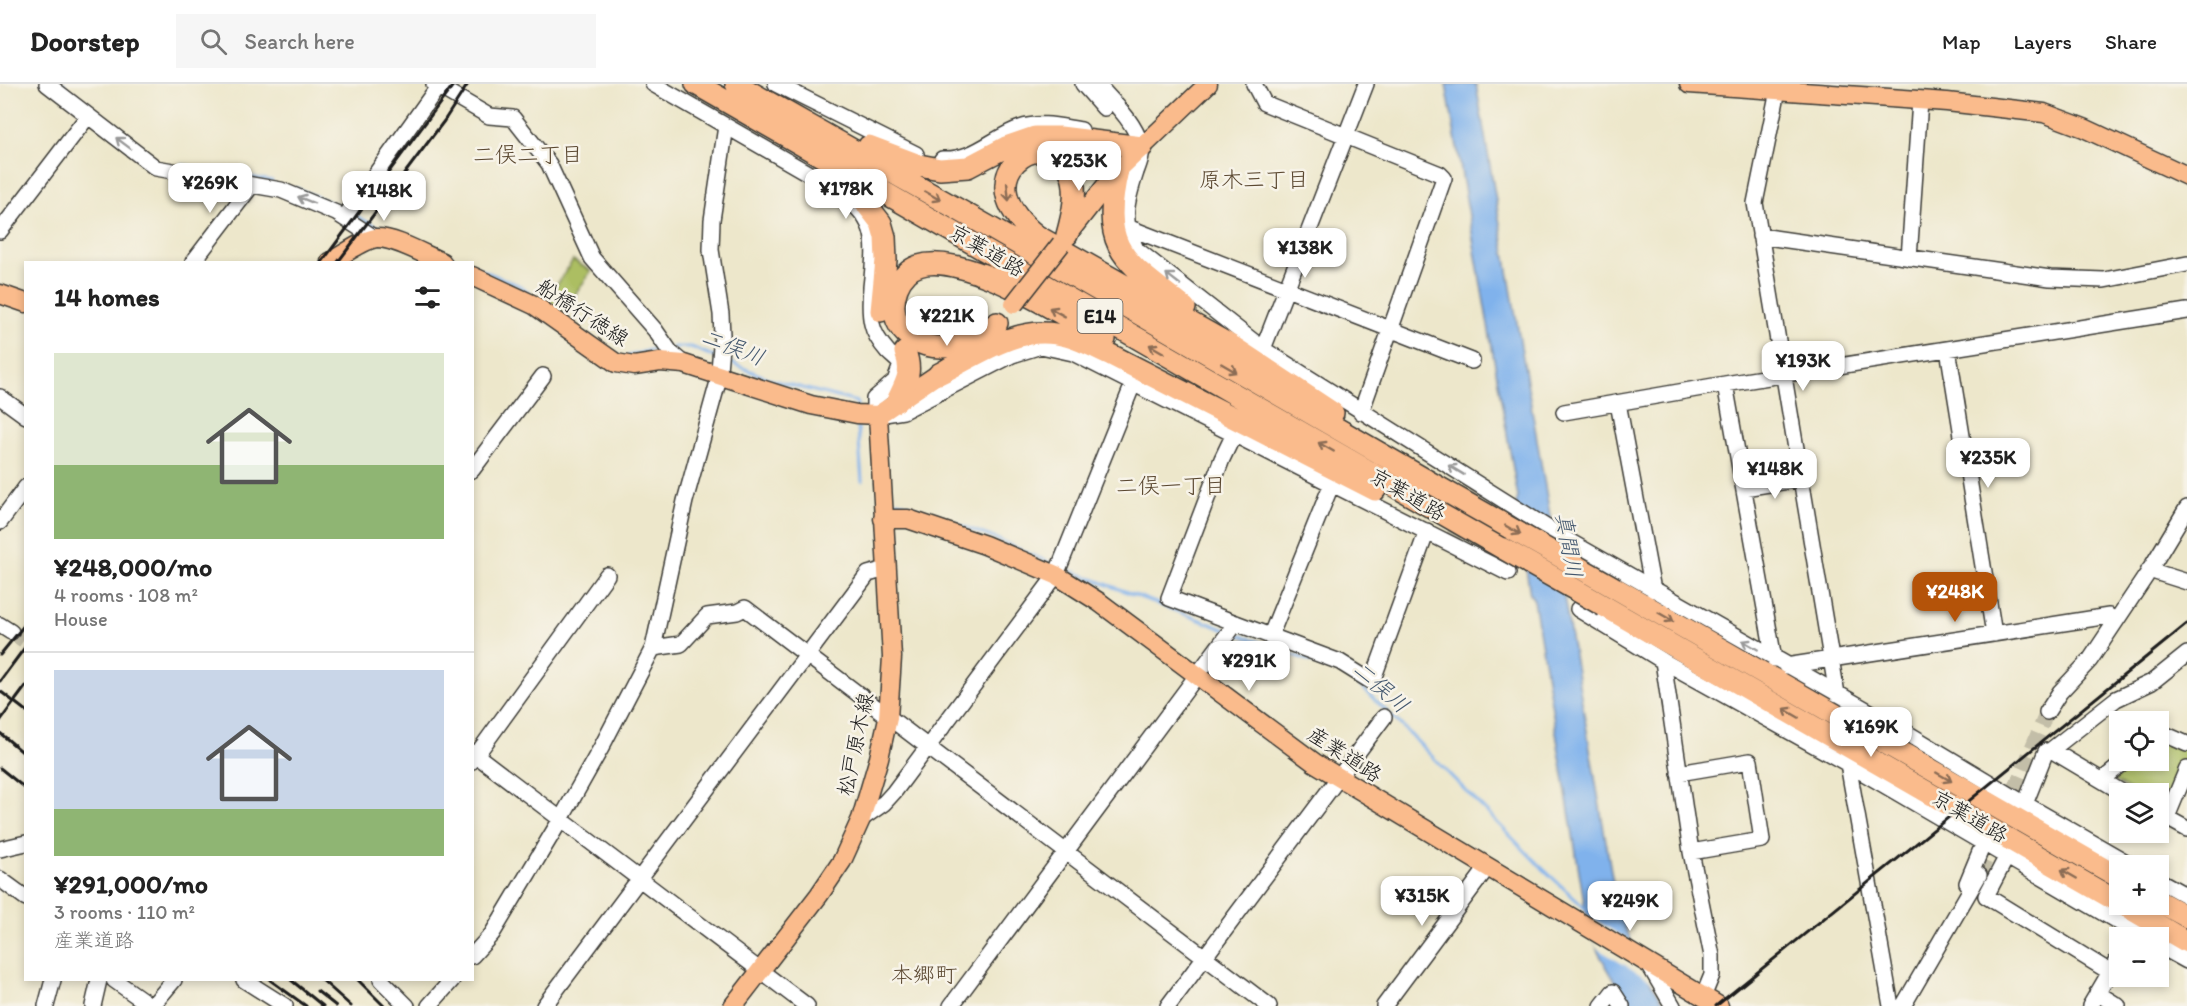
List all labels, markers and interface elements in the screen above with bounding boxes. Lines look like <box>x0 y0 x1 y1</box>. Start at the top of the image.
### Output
search box <box>176 14 596 68</box>
text: Doorstep <box>30 24 140 58</box>
icon: search <box>197 25 230 58</box>
text: Search here <box>245 28 355 55</box>
text: Map <box>1942 29 1981 54</box>
text: Layers <box>2014 29 2072 54</box>
text: Share <box>2105 29 2157 54</box>
one-way arrow <box>115 137 131 150</box>
district label: 二俣二丁目 <box>473 141 583 168</box>
pin: ¥253K <box>1037 141 1121 192</box>
text: ¥253K <box>1051 148 1107 172</box>
pin: ¥269K <box>168 163 252 214</box>
district label: 原木三丁目 <box>1199 166 1309 193</box>
pin: ¥178K <box>804 169 888 220</box>
text: ¥269K <box>182 170 238 194</box>
pin: ¥148K <box>342 171 426 222</box>
text: ¥178K <box>819 176 873 200</box>
text: ¥148K <box>356 178 412 202</box>
one-way arrow <box>1003 182 1014 201</box>
one-way arrow <box>924 190 941 202</box>
one-way arrow <box>297 194 316 205</box>
street label: 京葉道路 <box>944 218 1030 282</box>
pin: ¥138K <box>1263 228 1347 279</box>
text: ¥138K <box>1277 235 1333 259</box>
street label: 船橋行徳線 <box>532 273 634 351</box>
one-way arrow <box>1165 273 1181 286</box>
text: 14 homes <box>54 281 160 313</box>
icon: filters <box>411 281 444 314</box>
pin: ¥221K <box>905 296 989 347</box>
road number: E14 <box>1078 299 1122 333</box>
text: ¥221K <box>920 303 974 327</box>
one-way arrow <box>1049 306 1066 318</box>
water label: 二俣川 <box>697 323 769 371</box>
pin: ¥193K <box>1761 341 1845 392</box>
one-way arrow <box>1149 343 1166 355</box>
text: ¥193K <box>1776 348 1830 372</box>
one-way arrow <box>1220 362 1237 374</box>
icon: home <box>195 392 303 500</box>
pin: ¥235K <box>1946 438 2030 489</box>
one-way arrow <box>1318 441 1335 453</box>
text: ¥235K <box>1960 445 2016 469</box>
pin: ¥148K <box>1733 449 1817 500</box>
text: ¥148K <box>1747 456 1803 480</box>
street label: 京葉道路 <box>1365 462 1451 526</box>
one-way arrow <box>1448 464 1465 476</box>
district label: 二俣一丁目 <box>1116 472 1226 499</box>
water label: 真間川 <box>1550 510 1588 580</box>
one-way arrow <box>1504 524 1521 536</box>
text: ¥248,000/mo <box>54 551 212 583</box>
pin: ¥248K <box>1913 572 1997 623</box>
text: ¥248K <box>1926 579 1984 603</box>
text: 4 rooms · 108 m² <box>54 583 198 607</box>
text: House <box>54 607 108 631</box>
one-way arrow <box>1657 612 1674 624</box>
one-way arrow <box>1742 639 1759 651</box>
pin: ¥291K <box>1207 641 1291 692</box>
text: ¥291K <box>1222 648 1276 672</box>
water label: 二俣川 <box>1347 655 1415 719</box>
street label: 松戸原木線 <box>832 690 878 798</box>
one-way arrow <box>1783 707 1800 719</box>
pin: ¥169K <box>1829 707 1913 758</box>
icon: home <box>195 709 303 817</box>
map controls <box>2109 711 2169 987</box>
button: locate <box>2109 711 2169 771</box>
text: ¥169K <box>1844 714 1898 738</box>
street label: 産業道路 <box>1303 721 1387 787</box>
one-way arrow <box>1935 771 1952 783</box>
button: layers <box>2109 783 2169 843</box>
street label: 京葉道路 <box>1927 784 2013 848</box>
button: + <box>2109 855 2169 915</box>
one-way arrow <box>2061 867 2078 879</box>
text: ¥291,000/mo <box>54 868 208 900</box>
pin: ¥315K <box>1380 876 1464 927</box>
pin: ¥249K <box>1588 881 1672 932</box>
text: ¥315K <box>1395 883 1449 907</box>
text: ¥249K <box>1602 888 1658 912</box>
text: 3 rooms · 110 m² <box>54 900 195 924</box>
button: − <box>2109 927 2169 987</box>
text: 産業道路 <box>54 928 134 952</box>
district label: 本郷町 <box>891 961 957 988</box>

